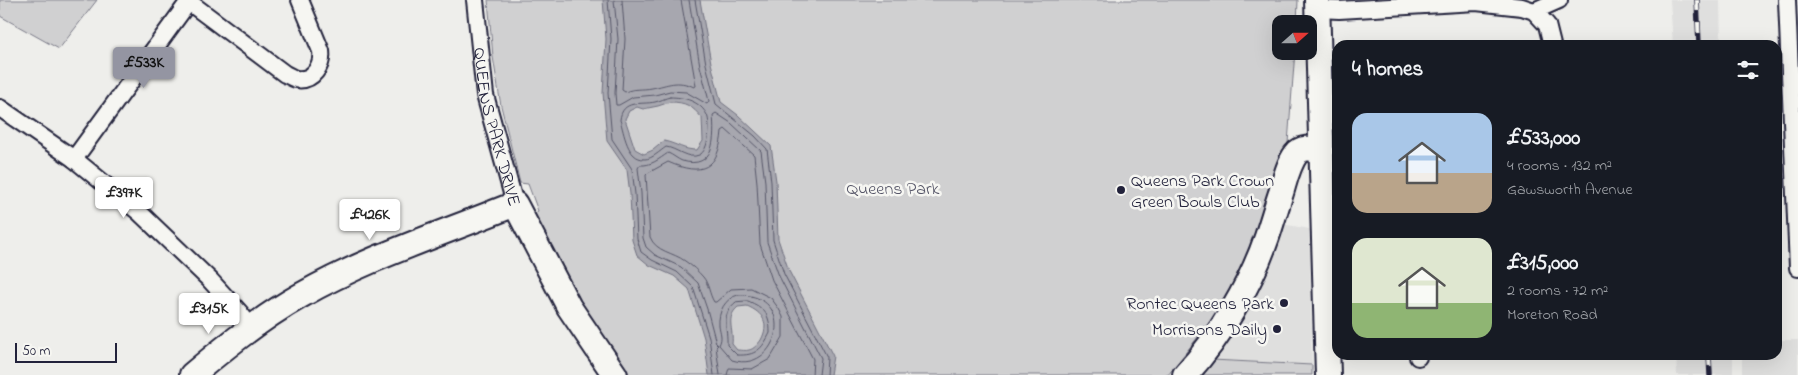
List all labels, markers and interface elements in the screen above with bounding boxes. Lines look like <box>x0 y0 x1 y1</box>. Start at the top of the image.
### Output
north arrow <box>1272 15 1318 60</box>
map controls <box>1272 15 1317 60</box>
pin: £533K <box>109 46 179 89</box>
street label: QUEENS PARK DRIVE <box>465 46 526 210</box>
text: £533K <box>124 51 164 75</box>
text: 4 homes <box>1352 55 1423 85</box>
icon: filters <box>1734 56 1762 84</box>
text: £533,000 <box>1507 124 1580 154</box>
icon: home <box>1392 133 1452 193</box>
text: 4 rooms · 132 m² <box>1507 154 1612 178</box>
place label: Queens Park Crown Green Bowls Club <box>1131 169 1274 216</box>
pin: £397K <box>89 176 159 219</box>
park label: Queens Park <box>846 177 940 203</box>
text: Gawsworth Avenue <box>1507 178 1633 202</box>
text: £397K <box>106 181 142 205</box>
marker: Queens Park Crown Green Bowls Club <box>1115 184 1127 196</box>
pin: £426K <box>335 198 405 241</box>
text: £426K <box>350 203 390 227</box>
text: £315,000 <box>1507 249 1578 279</box>
icon: home <box>1392 258 1452 318</box>
text: 2 rooms · 72 m² <box>1507 279 1608 303</box>
pin: £315K <box>174 292 244 335</box>
place label: Rontec Queens Park <box>1126 292 1274 318</box>
text: £315K <box>190 297 228 321</box>
marker: Rontec Queens Park <box>1278 297 1290 309</box>
text: Moreton Road <box>1507 303 1598 327</box>
place label: Morrisons Daily <box>1152 318 1267 344</box>
marker: Morrisons Daily <box>1271 323 1283 335</box>
scale bar <box>15 340 118 363</box>
text: 50 m <box>22 341 50 362</box>

